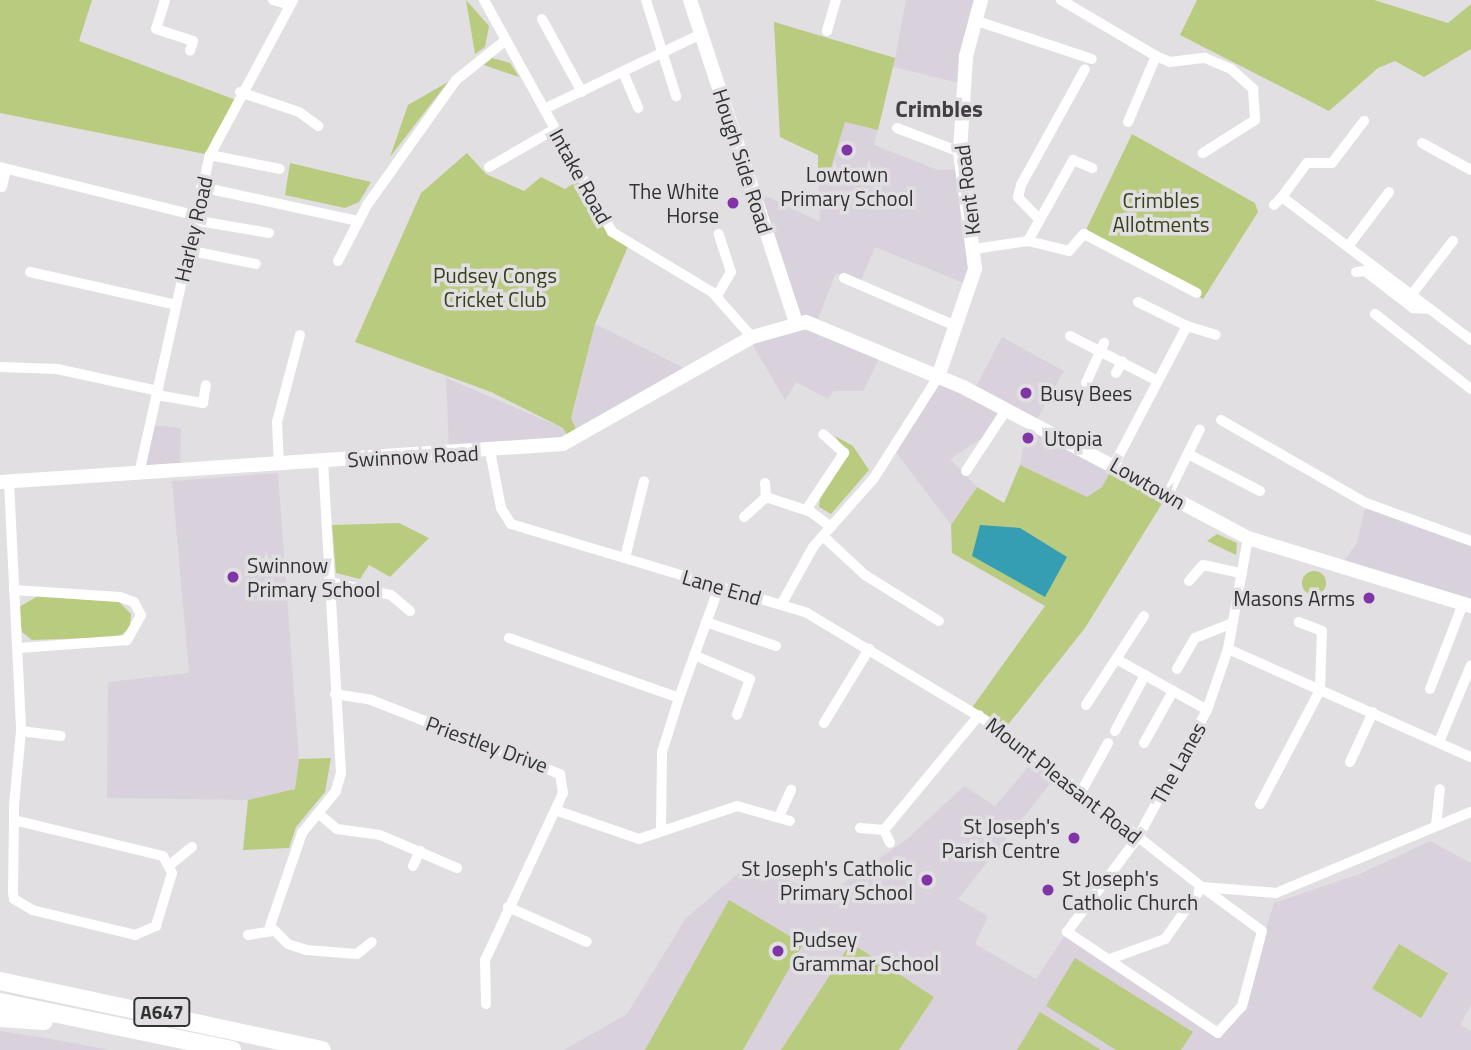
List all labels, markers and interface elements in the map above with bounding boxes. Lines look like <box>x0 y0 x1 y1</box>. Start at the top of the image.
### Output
street label: Hough Side Road <box>708 85 778 237</box>
district label: Crimbles <box>895 95 983 123</box>
street label: Intake Road <box>545 124 617 228</box>
marker: Lowtown Primary School <box>839 142 855 158</box>
street label: Kent Road <box>949 143 985 237</box>
place label: Lowtown Primary School <box>780 161 914 211</box>
street label: Harley Road <box>169 174 217 284</box>
place label: The White Horse <box>629 178 719 228</box>
park label: Crimbles Allotments <box>1112 187 1210 237</box>
marker: The White Horse <box>725 195 741 211</box>
park label: Pudsey Congs Cricket Club <box>433 262 557 312</box>
place label: Busy Bees <box>1040 380 1132 406</box>
marker: Busy Bees <box>1018 385 1034 401</box>
place label: Utopia <box>1044 425 1102 451</box>
marker: Utopia <box>1018 428 1038 448</box>
street label: Swinnow Road <box>347 440 479 472</box>
street label: Lowtown <box>1106 451 1190 515</box>
place label: Swinnow Primary School <box>247 552 380 602</box>
street label: Lane End <box>680 564 764 610</box>
marker: Swinnow Primary School <box>225 569 241 585</box>
place label: Masons Arms <box>1233 585 1355 611</box>
marker: Masons Arms <box>1361 590 1377 606</box>
street label: Priestley Drive <box>423 710 551 778</box>
street label: Mount Pleasant Road <box>981 711 1147 849</box>
street label: The Lanes <box>1145 718 1211 808</box>
place label: St Joseph's Parish Centre <box>942 813 1060 863</box>
marker: St Joseph's Parish Centre <box>1066 830 1082 846</box>
place label: St Joseph's Catholic Primary School <box>741 855 913 905</box>
place label: St Joseph's Catholic Church <box>1062 865 1198 915</box>
marker: St Joseph's Catholic Primary School <box>919 872 935 888</box>
marker: St Joseph's Catholic Church <box>1040 882 1056 898</box>
place label: Pudsey Grammar School <box>792 926 939 976</box>
marker: Pudsey Grammar School <box>770 943 786 959</box>
road number: A647 <box>132 996 192 1028</box>

